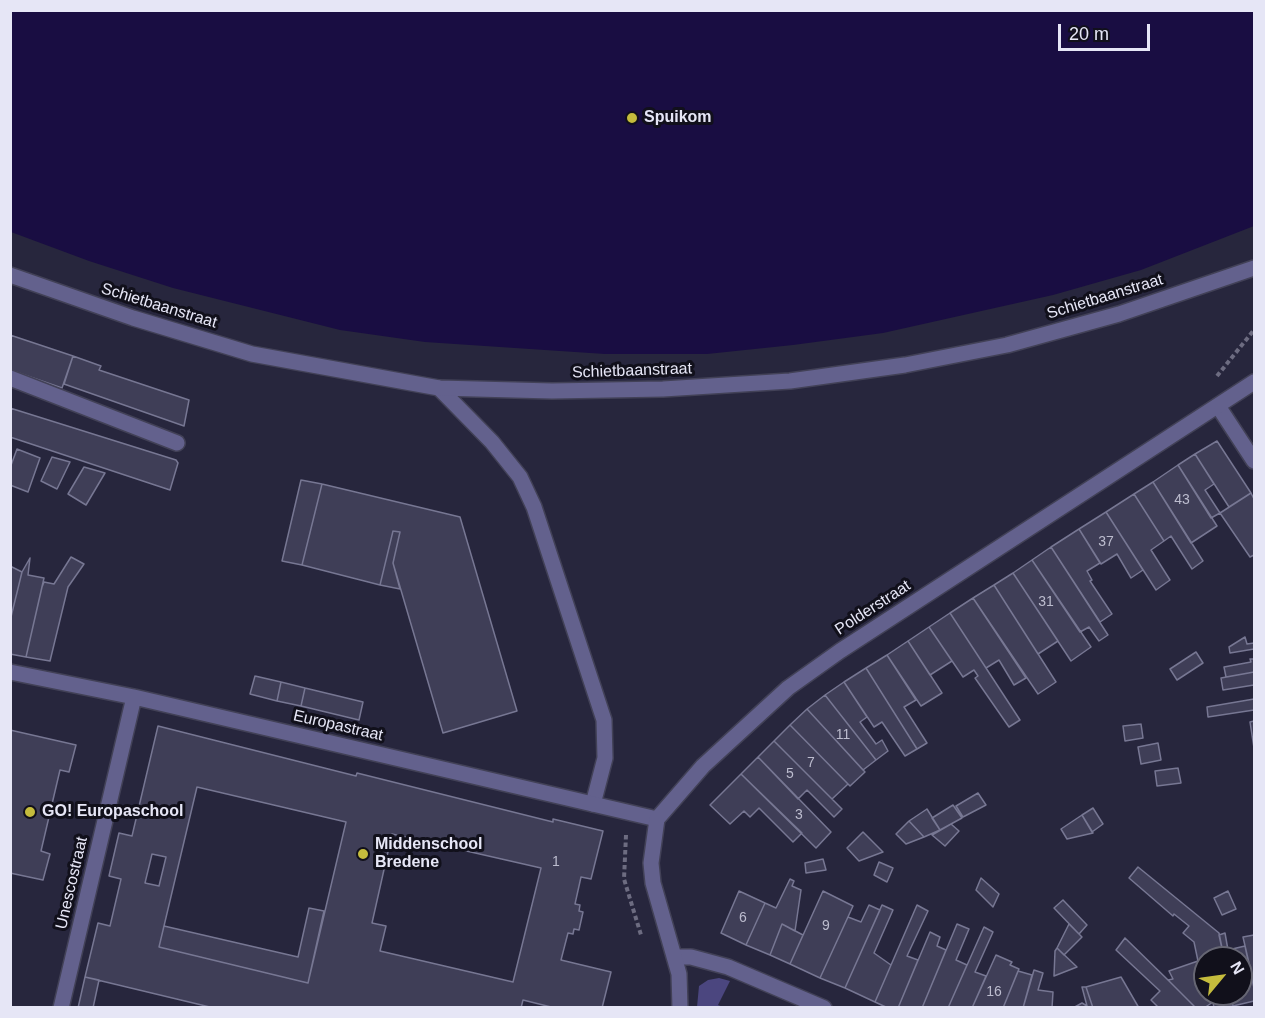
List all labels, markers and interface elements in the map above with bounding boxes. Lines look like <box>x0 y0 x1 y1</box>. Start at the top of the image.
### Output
scale bar <box>1061 12 1152 50</box>
text: 20 m <box>1069 24 1109 44</box>
place label: Spuikom <box>644 108 712 128</box>
marker: Spuikom <box>625 111 639 125</box>
street label: Schietbaanstraat <box>1045 270 1165 324</box>
street label: Schietbaanstraat <box>99 279 219 333</box>
street label: Schietbaanstraat <box>572 359 692 383</box>
house number: 43 <box>1174 492 1190 508</box>
house number: 37 <box>1098 534 1114 550</box>
street label: Polderstraat <box>832 576 914 640</box>
house number: 31 <box>1038 594 1054 610</box>
street label: Europastraat <box>291 706 385 746</box>
house number: 11 <box>836 727 850 743</box>
house number: 7 <box>807 755 815 771</box>
house number: 5 <box>786 766 794 782</box>
place label: GO! Europaschool <box>42 802 183 822</box>
marker: GO! Europaschool <box>23 805 37 819</box>
house number: 3 <box>795 807 803 823</box>
street label: Unescostraat <box>52 835 92 931</box>
place label: Middenschool Bredene <box>375 835 483 873</box>
marker: Middenschool Bredene <box>356 847 370 861</box>
house number: 1 <box>552 854 560 870</box>
house number: 6 <box>739 910 747 926</box>
house number: 9 <box>822 918 830 934</box>
north arrow <box>1193 946 1253 1006</box>
text: N <box>1227 959 1248 977</box>
house number: 16 <box>986 984 1002 1000</box>

